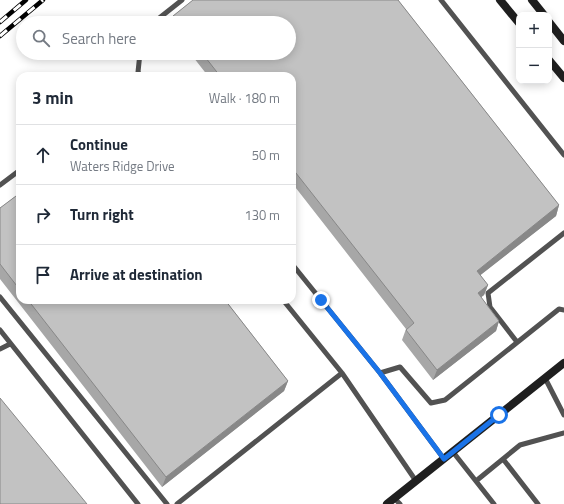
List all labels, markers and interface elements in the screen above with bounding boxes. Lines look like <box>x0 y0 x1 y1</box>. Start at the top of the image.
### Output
map controls <box>516 12 552 84</box>
button: + <box>516 12 552 48</box>
search box <box>16 16 296 60</box>
icon: search <box>30 27 52 49</box>
text: Search here <box>62 27 136 50</box>
button: − <box>516 48 552 84</box>
text: 3 min <box>32 85 73 111</box>
text: Walk · 180 m <box>209 88 280 108</box>
text: Continue <box>70 133 128 156</box>
icon: ahead <box>32 144 54 166</box>
text: 50 m <box>252 145 280 165</box>
text: Waters Ridge Drive <box>70 156 175 176</box>
text: Turn right <box>70 203 134 226</box>
icon: right <box>32 204 54 226</box>
text: 130 m <box>244 205 280 225</box>
text: Arrive at destination <box>70 263 203 286</box>
icon: arrive <box>32 264 54 286</box>
route end <box>312 291 330 309</box>
route start <box>490 406 508 424</box>

